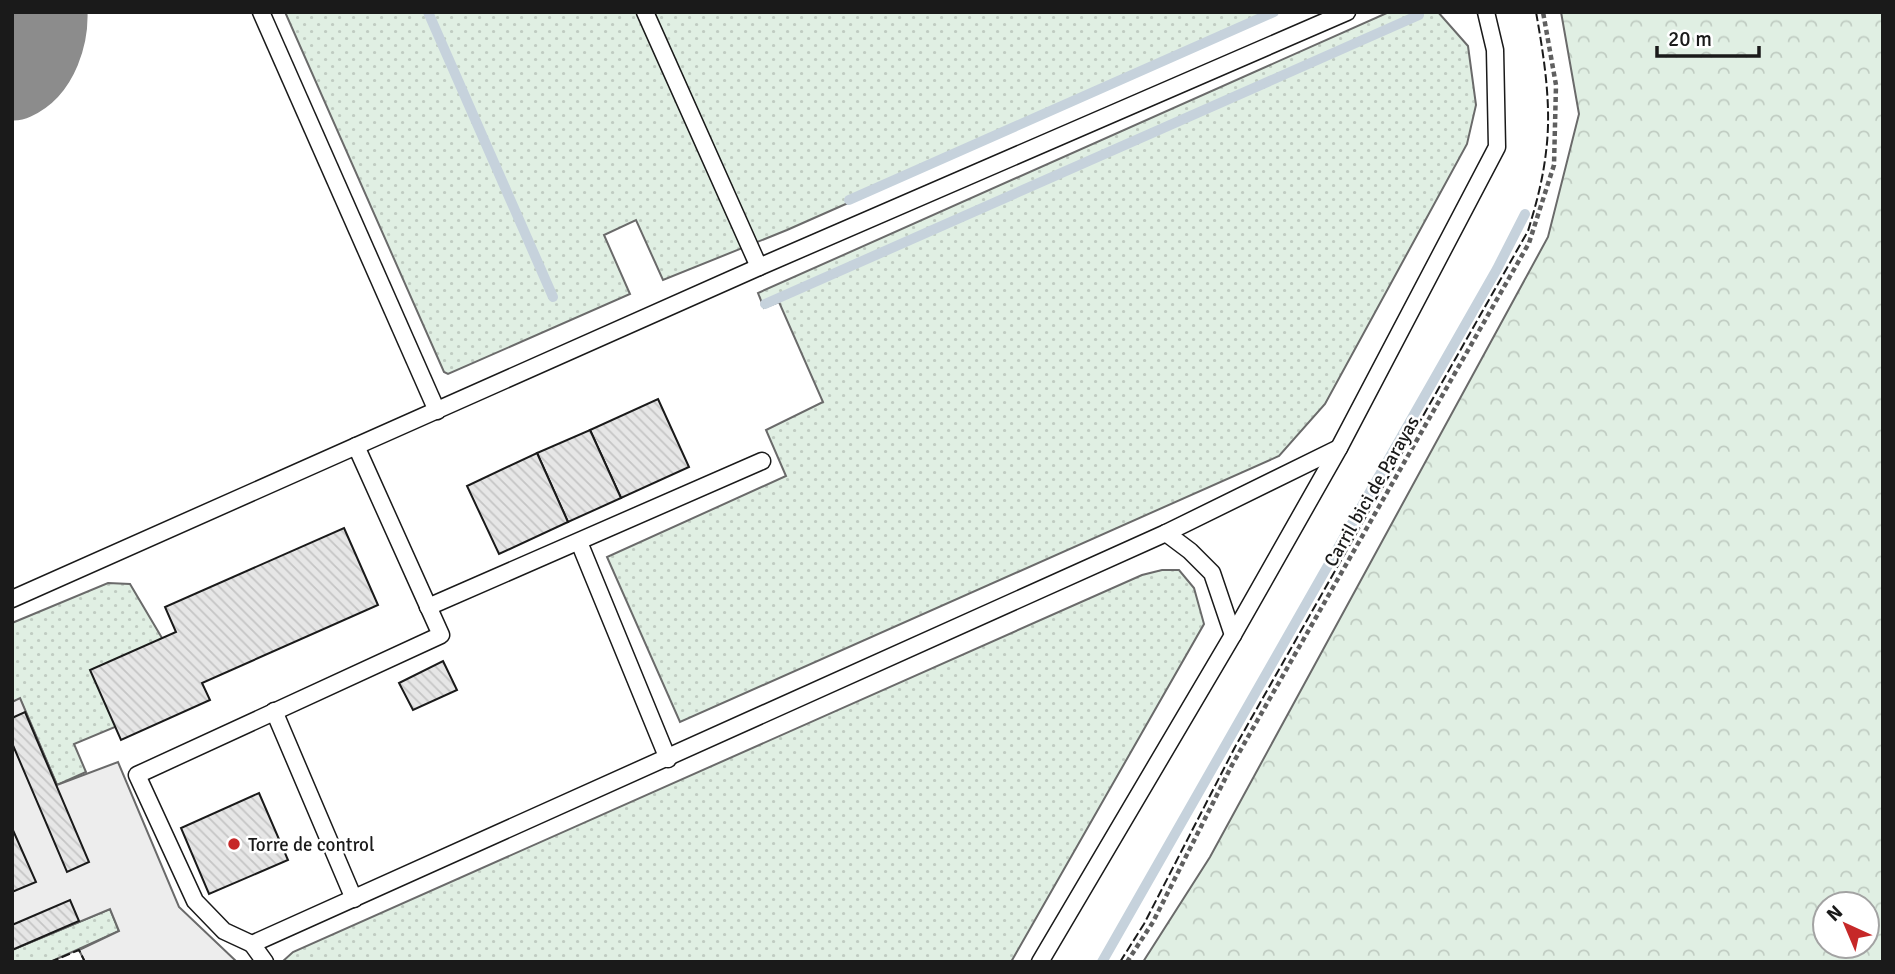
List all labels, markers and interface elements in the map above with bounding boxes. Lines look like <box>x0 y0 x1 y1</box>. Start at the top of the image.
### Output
scale bar <box>1657 14 1758 58</box>
text: 20 m <box>1668 26 1712 52</box>
street label: Carril bici de Parayas <box>1319 412 1425 571</box>
place label: Torre de control <box>248 833 375 857</box>
marker: Torre de control <box>226 836 242 852</box>
north arrow <box>1811 890 1881 960</box>
text: N <box>1822 900 1848 927</box>

